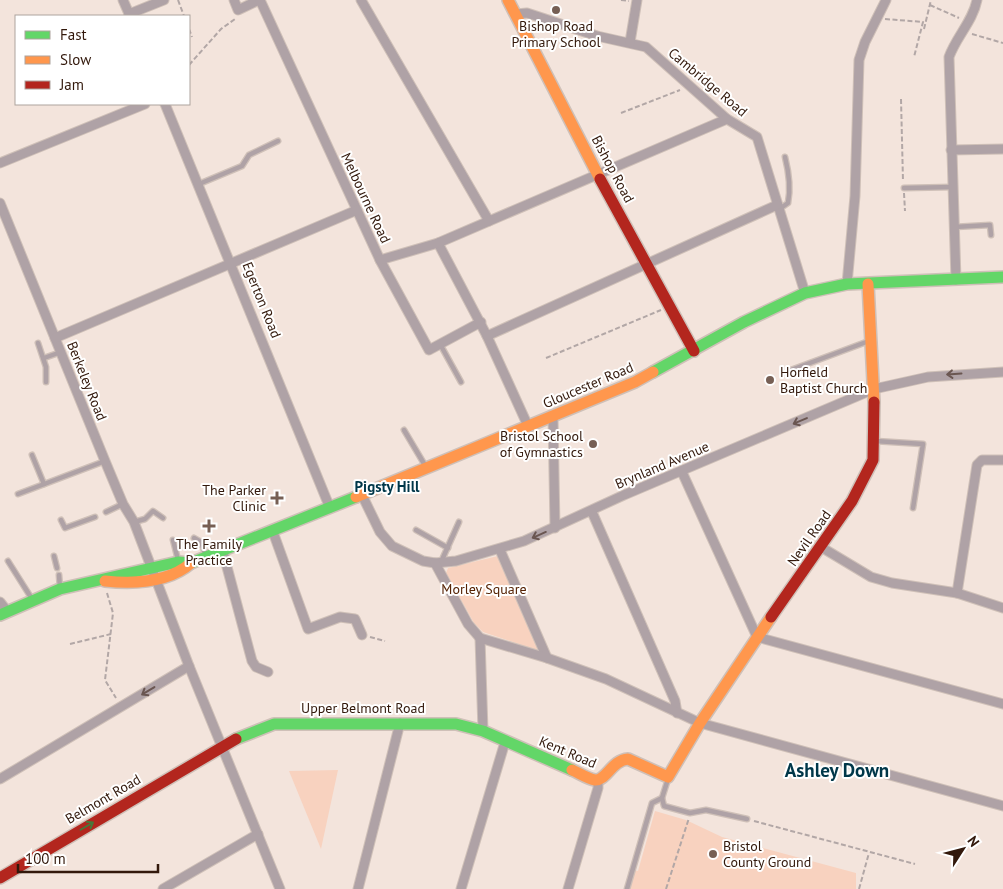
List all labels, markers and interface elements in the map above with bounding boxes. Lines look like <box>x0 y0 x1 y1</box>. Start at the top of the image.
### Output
marker: Bishop Road Primary School <box>550 4 562 16</box>
legend <box>15 15 190 105</box>
place label: Bishop Road Primary School <box>511 17 601 51</box>
text: Fast <box>60 25 87 44</box>
street label: Cambridge Road <box>665 44 751 120</box>
text: Slow <box>60 50 91 69</box>
text: Jam <box>59 75 84 94</box>
street label: Bishop Road <box>588 132 638 206</box>
street label: Melbourne Road <box>337 150 395 246</box>
street label: Egerton Road <box>239 259 285 341</box>
street label: Berkeley Road <box>63 339 111 423</box>
street label: Gloucester Road <box>540 358 636 412</box>
place label: Horfield Baptist Church <box>780 363 868 397</box>
one-way arrow <box>947 370 963 379</box>
marker: Horfield Baptist Church <box>764 374 776 386</box>
one-way arrow <box>793 416 808 426</box>
place label: Bristol School of Gymnastics <box>500 427 583 461</box>
street label: Brynland Avenue <box>612 437 712 493</box>
marker: Bristol School of Gymnastics <box>587 438 599 450</box>
district label: Pigsty Hill <box>355 477 420 496</box>
place label: The Parker Clinic <box>202 481 266 515</box>
marker: The Parker Clinic <box>270 491 284 505</box>
street label: Nevil Road <box>783 507 835 569</box>
marker: The Family Practice <box>202 519 216 533</box>
one-way arrow <box>532 530 547 540</box>
place label: The Family Practice <box>176 535 243 569</box>
park label: Morley Square <box>441 580 527 598</box>
one-way arrow <box>141 686 155 696</box>
street label: Upper Belmont Road <box>301 699 425 717</box>
street label: Kent Road <box>537 732 599 772</box>
district label: Ashley Down <box>785 758 889 782</box>
street label: Belmont Road <box>62 770 144 828</box>
one-way arrow <box>79 821 94 831</box>
north arrow <box>938 824 988 874</box>
text: N <box>964 832 984 850</box>
place label: Bristol County Ground <box>723 837 811 871</box>
scale bar <box>18 842 158 874</box>
marker: Bristol County Ground <box>707 848 719 860</box>
text: 100 m <box>25 849 66 868</box>

